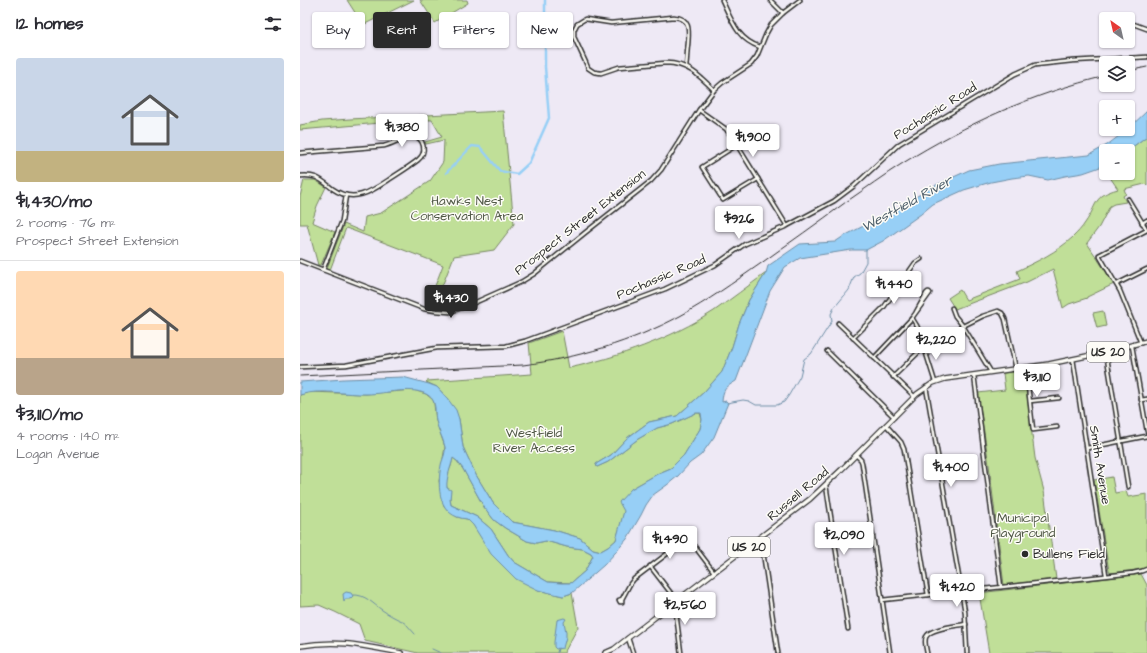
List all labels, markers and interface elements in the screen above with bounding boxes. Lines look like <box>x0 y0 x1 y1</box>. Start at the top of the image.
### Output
text: 12 homes <box>16 12 84 36</box>
chip: Buy <box>312 12 365 48</box>
chip: Rent <box>373 12 431 48</box>
chip: Filters <box>439 12 509 48</box>
chip: New <box>517 12 573 48</box>
north arrow <box>1099 12 1135 48</box>
map controls <box>1099 12 1135 180</box>
icon: filters <box>262 13 284 35</box>
button: layers <box>1099 56 1135 92</box>
street label: Pochassic Road <box>890 78 980 144</box>
icon: home <box>114 84 186 156</box>
button: + <box>1099 100 1135 136</box>
pin: $1,380 <box>369 114 435 148</box>
text: $1,380 <box>385 118 419 136</box>
pin: $1,900 <box>720 124 786 158</box>
text: $1,900 <box>735 128 771 146</box>
button: − <box>1099 144 1135 180</box>
street label: Prospect Street Extension <box>510 165 650 279</box>
water label: Westfield River <box>858 170 957 237</box>
text: $1,430/mo <box>16 190 92 214</box>
park label: Hawks Nest Conservation Area <box>411 192 524 225</box>
pin: $926 <box>715 206 763 240</box>
text: $926 <box>724 210 754 228</box>
text: 2 rooms · 76 m² <box>16 214 116 232</box>
text: Prospect Street Extension <box>16 232 178 250</box>
street label: Pochassic Road <box>614 250 709 304</box>
pin: $1,440 <box>861 271 927 305</box>
text: $1,440 <box>875 275 913 293</box>
pin: $1,430 <box>418 285 484 319</box>
text: $1,430 <box>434 289 468 307</box>
icon: home <box>114 297 186 369</box>
pin: $2,220 <box>903 327 969 361</box>
text: $2,220 <box>916 331 956 349</box>
road number: US 20 <box>1087 342 1129 362</box>
pin: $3,110 <box>1004 364 1070 398</box>
text: $3,110 <box>1023 368 1051 386</box>
text: $3,110/mo <box>16 403 83 427</box>
park label: Westfield River Access <box>493 424 576 457</box>
street label: Smith Avenue <box>1085 424 1115 506</box>
text: 4 rooms · 140 m² <box>16 427 120 445</box>
text: Logan Avenue <box>16 445 100 463</box>
pin: $1,400 <box>918 454 984 488</box>
text: $1,400 <box>933 458 969 476</box>
street label: Russell Road <box>763 463 833 525</box>
park label: Municipal Playground <box>990 509 1056 543</box>
pin: $2,090 <box>811 522 877 556</box>
pin: $1,490 <box>637 526 703 560</box>
text: $2,090 <box>824 526 864 544</box>
text: $1,490 <box>652 530 688 548</box>
road number: US 20 <box>728 537 770 557</box>
place label: Bullens Field <box>1033 545 1105 563</box>
marker: Bullens Field <box>1020 549 1030 559</box>
pin: $1,420 <box>924 574 990 608</box>
text: $1,420 <box>939 578 975 596</box>
pin: $2,560 <box>652 592 718 626</box>
text: $2,560 <box>664 596 706 614</box>

